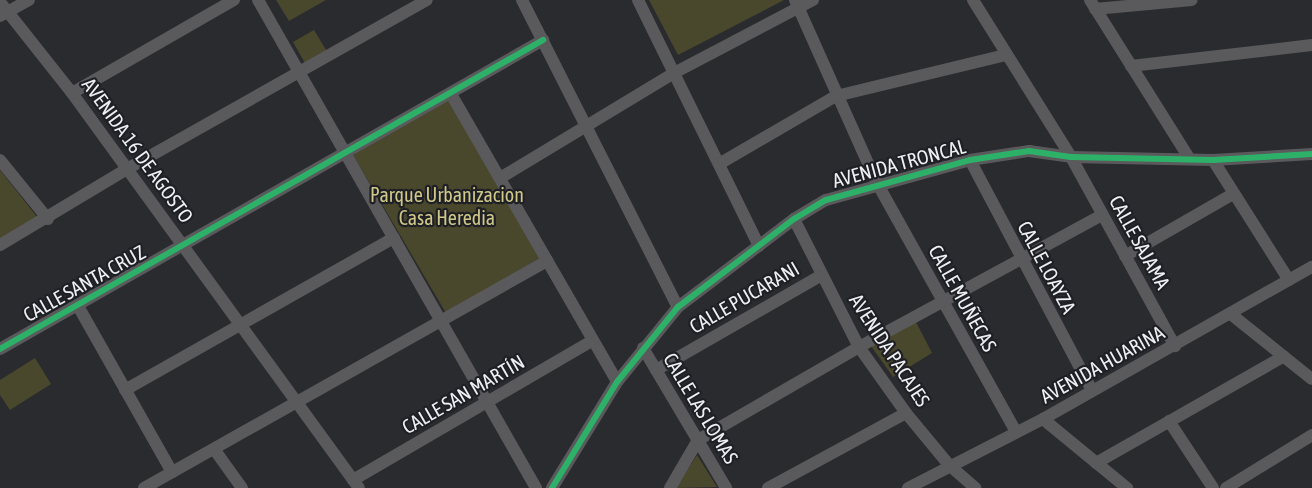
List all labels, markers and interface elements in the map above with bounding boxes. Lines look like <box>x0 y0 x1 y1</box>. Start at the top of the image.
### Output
street label: AVENIDA 16 DE AGOSTO <box>77 73 199 227</box>
street label: AVENIDA TRONCAL <box>830 134 968 192</box>
park label: Parque Urbanizacion Casa Heredia <box>370 183 524 230</box>
street label: CALLE SAJAMA <box>1105 191 1175 293</box>
street label: CALLE LOAYZA <box>1013 217 1081 317</box>
street label: CALLE SANTA CRUZ <box>19 240 149 326</box>
street label: CALLE MUÑECAS <box>924 240 1002 356</box>
street label: CALLE PUCARANI <box>685 256 803 338</box>
street label: AVENIDA PACAJES <box>845 289 935 411</box>
street label: AVENIDA HUARINA <box>1036 320 1168 408</box>
street label: CALLE LAS LOMAS <box>659 348 743 468</box>
street label: CALLE SAN MARTÍN <box>398 349 528 439</box>

